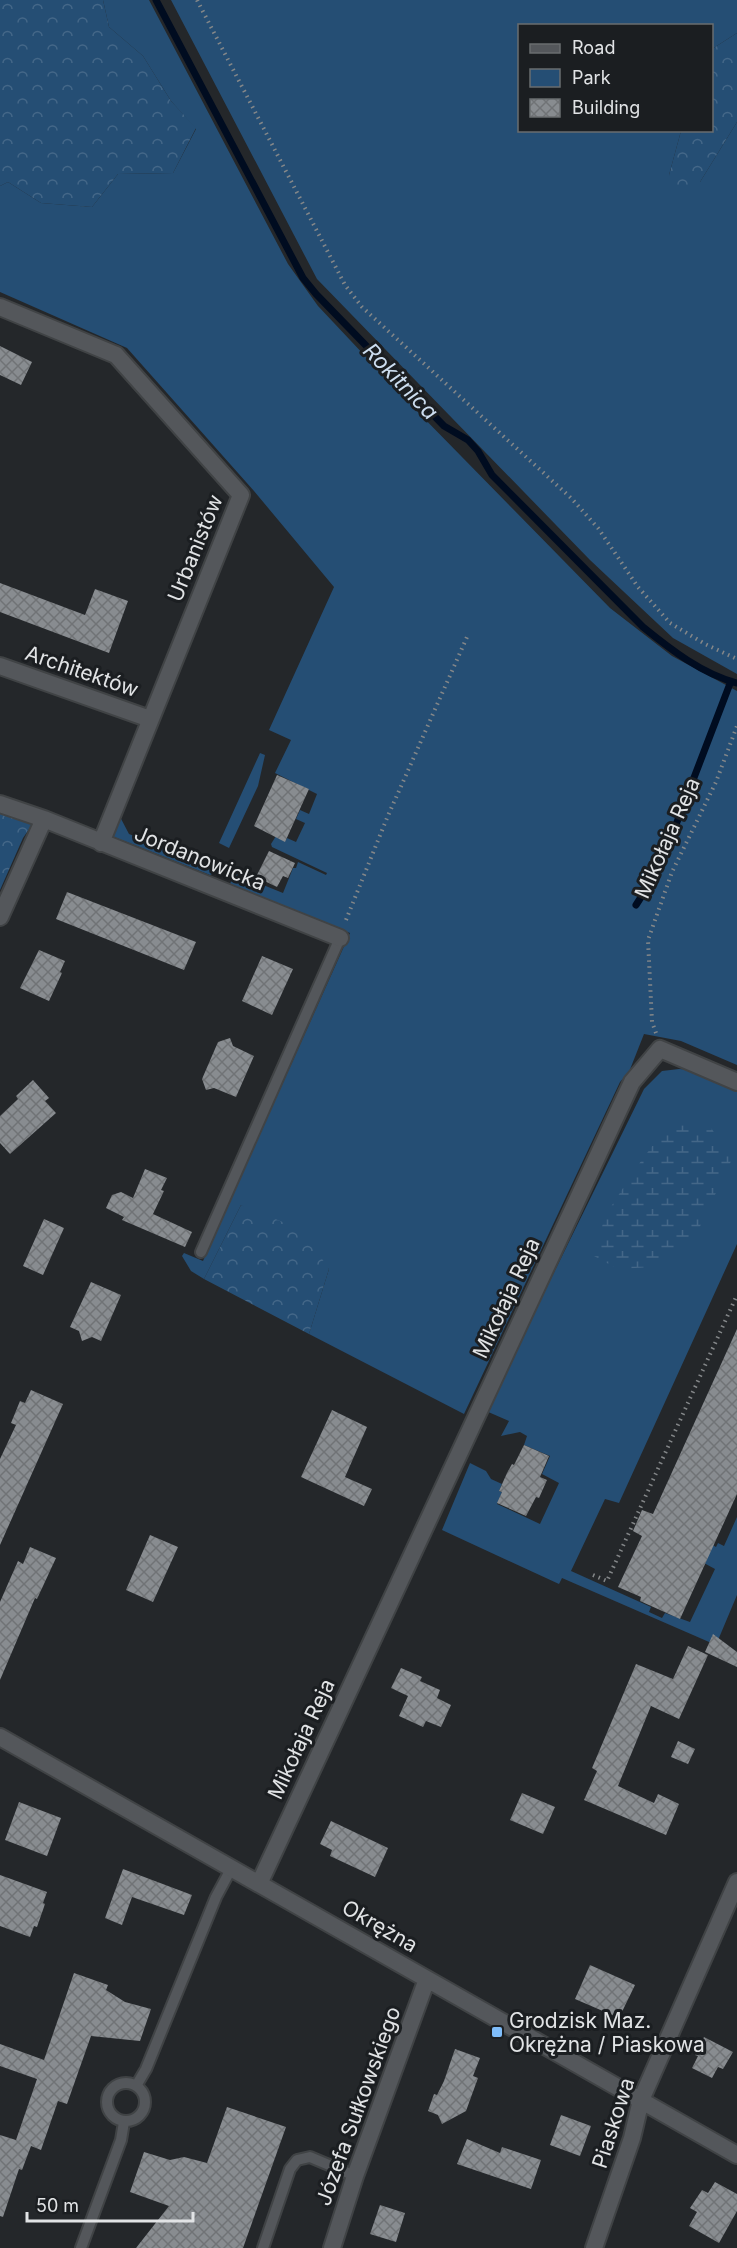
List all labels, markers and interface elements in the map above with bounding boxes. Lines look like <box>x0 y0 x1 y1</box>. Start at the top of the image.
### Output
legend <box>518 24 713 132</box>
text: Road <box>572 37 615 58</box>
text: Park <box>572 67 611 88</box>
text: Building <box>572 97 640 118</box>
water label: Rokitnica <box>358 337 444 425</box>
street label: Urbanistów <box>162 491 228 605</box>
street label: Architektów <box>22 640 142 702</box>
street label: Mikołaja Reja <box>629 774 705 902</box>
street label: Jordanowicka <box>131 820 269 896</box>
street label: Mikołaja Reja <box>467 1234 545 1362</box>
street label: Mikołaja Reja <box>262 1675 340 1803</box>
street label: Okrężna <box>338 1894 422 1958</box>
street label: Józefa Sułkowskiego <box>310 2003 406 2209</box>
place label: Grodzisk Maz. Okrężna / Piaskowa <box>509 2008 705 2057</box>
marker: Grodzisk Maz. Okrężna / Piaskowa <box>490 2025 504 2039</box>
street label: Piaskowa <box>587 2075 639 2171</box>
scale bar <box>27 2185 194 2223</box>
text: 50 m <box>36 2195 79 2216</box>

